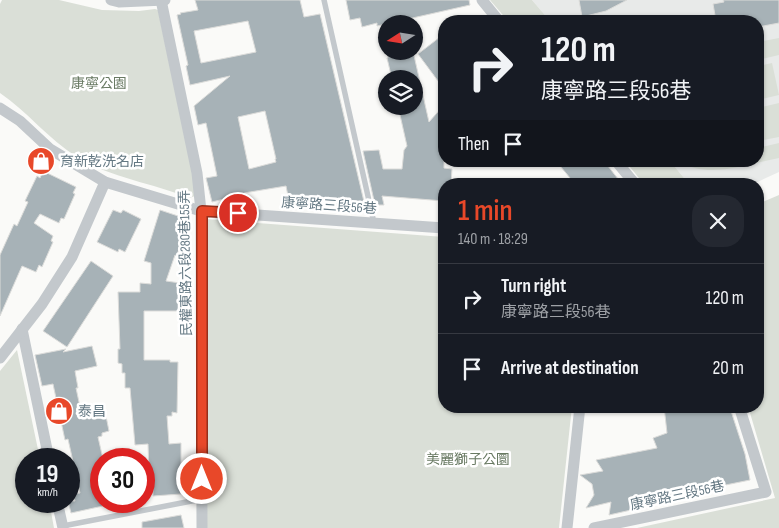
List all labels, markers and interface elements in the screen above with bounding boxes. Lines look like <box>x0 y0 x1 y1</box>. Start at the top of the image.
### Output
north arrow <box>378 15 422 60</box>
map controls <box>378 15 423 115</box>
text: 120 m <box>541 29 616 72</box>
icon: right <box>458 35 523 100</box>
button: layers <box>378 70 423 115</box>
park label: 康寧公園 <box>71 75 127 92</box>
text: 康寧路三段56巷 <box>541 78 691 105</box>
icon: arrive <box>499 130 527 158</box>
text: Then <box>458 133 489 156</box>
shop icon: 育新乾洗名店 <box>26 146 56 176</box>
place label: 育新乾洗名店 <box>60 153 144 170</box>
street label: 民權東路六段280巷155弄 <box>176 190 195 336</box>
pin <box>217 192 259 234</box>
text: 1 min <box>458 193 513 229</box>
street label: 康寧路三段56巷 <box>281 194 377 217</box>
button: close <box>692 195 744 247</box>
icon: arrive <box>224 199 252 227</box>
text: 140 m · 18:29 <box>458 230 528 249</box>
text: Turn right <box>501 275 566 298</box>
icon: right <box>458 285 486 313</box>
text: 120 m <box>706 287 744 310</box>
text: 康寧路三段56巷 <box>501 303 610 322</box>
icon: arrive <box>458 355 486 383</box>
text: Arrive at destination <box>501 357 639 380</box>
text: 20 m <box>712 357 744 380</box>
shop icon: 泰昌 <box>44 396 74 426</box>
place label: 泰昌 <box>78 403 106 420</box>
speed limit sign: 30 <box>90 448 155 513</box>
park label: 美麗獅子公圜 <box>426 451 510 468</box>
position arrow <box>175 452 227 504</box>
text: 19 <box>37 459 58 490</box>
street label: 康寧路三段56巷 <box>629 477 726 514</box>
text: km/h <box>37 485 58 500</box>

